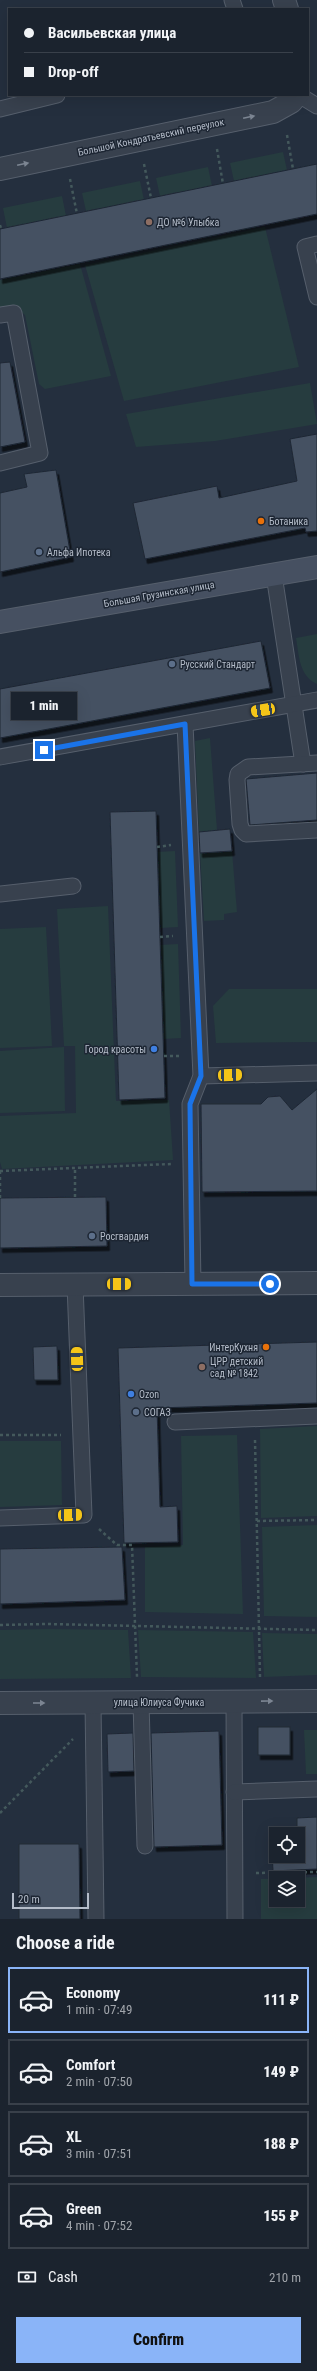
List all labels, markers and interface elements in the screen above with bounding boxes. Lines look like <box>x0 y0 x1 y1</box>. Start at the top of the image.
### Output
text: Васильевская улица <box>48 24 176 42</box>
text: Drop-off <box>48 63 99 81</box>
one-way arrow <box>243 113 255 119</box>
street label: Большой Кондратьевский переулок <box>77 116 225 158</box>
one-way arrow <box>17 160 29 166</box>
marker: ДО №6 Улыбка <box>144 217 154 227</box>
place label: ДО №6 Улыбка <box>157 217 220 228</box>
marker: Ботаника <box>256 516 266 526</box>
place label: Ботаника <box>269 516 308 527</box>
marker: Альфа Ипотека <box>34 547 44 557</box>
place label: Альфа Ипотека <box>47 547 111 558</box>
street label: Большая Грузинская улица <box>103 579 215 609</box>
marker: Русский Стандарт <box>167 659 177 669</box>
place label: Русский Стандарт <box>180 659 255 670</box>
callout: 1 min <box>11 692 77 720</box>
text: 1 min <box>30 698 58 713</box>
car <box>250 702 276 718</box>
route end <box>35 741 53 759</box>
place label: Город красоты <box>85 1044 146 1055</box>
marker: Город красоты <box>149 1044 159 1054</box>
car <box>218 1069 242 1081</box>
marker: Росгвардия <box>87 1231 97 1241</box>
place label: Росгвардия <box>100 1231 149 1242</box>
route start <box>261 1275 279 1293</box>
car <box>107 1278 131 1290</box>
place label: ИнтерКухня <box>209 1342 258 1353</box>
marker: ИнтерКухня <box>261 1342 271 1352</box>
car <box>71 1347 83 1371</box>
place label: ЦРР детский сад № 1842 <box>210 1356 263 1379</box>
marker: ЦРР детский сад № 1842 <box>197 1362 207 1372</box>
marker: Ozon <box>126 1389 136 1399</box>
place label: Ozon <box>139 1389 159 1400</box>
marker: СОГАЗ <box>131 1407 141 1417</box>
place label: СОГАЗ <box>144 1407 171 1418</box>
car <box>58 1509 82 1521</box>
street label: улица Юлиуса Фучика <box>114 1696 204 1708</box>
one-way arrow <box>261 1698 274 1704</box>
one-way arrow <box>33 1700 46 1706</box>
map controls <box>269 1827 305 1907</box>
button: locate <box>269 1827 305 1863</box>
button: layers <box>269 1871 305 1907</box>
scale bar <box>12 1891 89 1910</box>
text: 20 m <box>18 1893 40 1906</box>
text: Choose a ride <box>16 1932 115 1953</box>
icon: car <box>18 1982 54 2018</box>
text: Economy <box>66 1984 120 2002</box>
text: 111 ₽ <box>263 1991 299 2009</box>
text: 1 min · 07:49 <box>66 2002 132 2017</box>
icon: car <box>18 2054 54 2090</box>
text: Comfort <box>66 2056 115 2074</box>
text: 149 ₽ <box>263 2063 299 2081</box>
text: 2 min · 07:50 <box>66 2074 132 2089</box>
icon: car <box>18 2126 54 2162</box>
text: XL <box>66 2128 82 2146</box>
text: 188 ₽ <box>263 2135 299 2153</box>
text: 3 min · 07:51 <box>66 2146 132 2161</box>
icon: car <box>18 2198 54 2234</box>
text: Green <box>66 2200 101 2218</box>
text: 155 ₽ <box>263 2207 299 2225</box>
text: 4 min · 07:52 <box>66 2218 132 2233</box>
icon: cash <box>16 2266 38 2288</box>
text: Cash <box>48 2268 78 2286</box>
text: 210 m <box>269 2270 301 2285</box>
button: Confirm <box>16 2317 301 2363</box>

